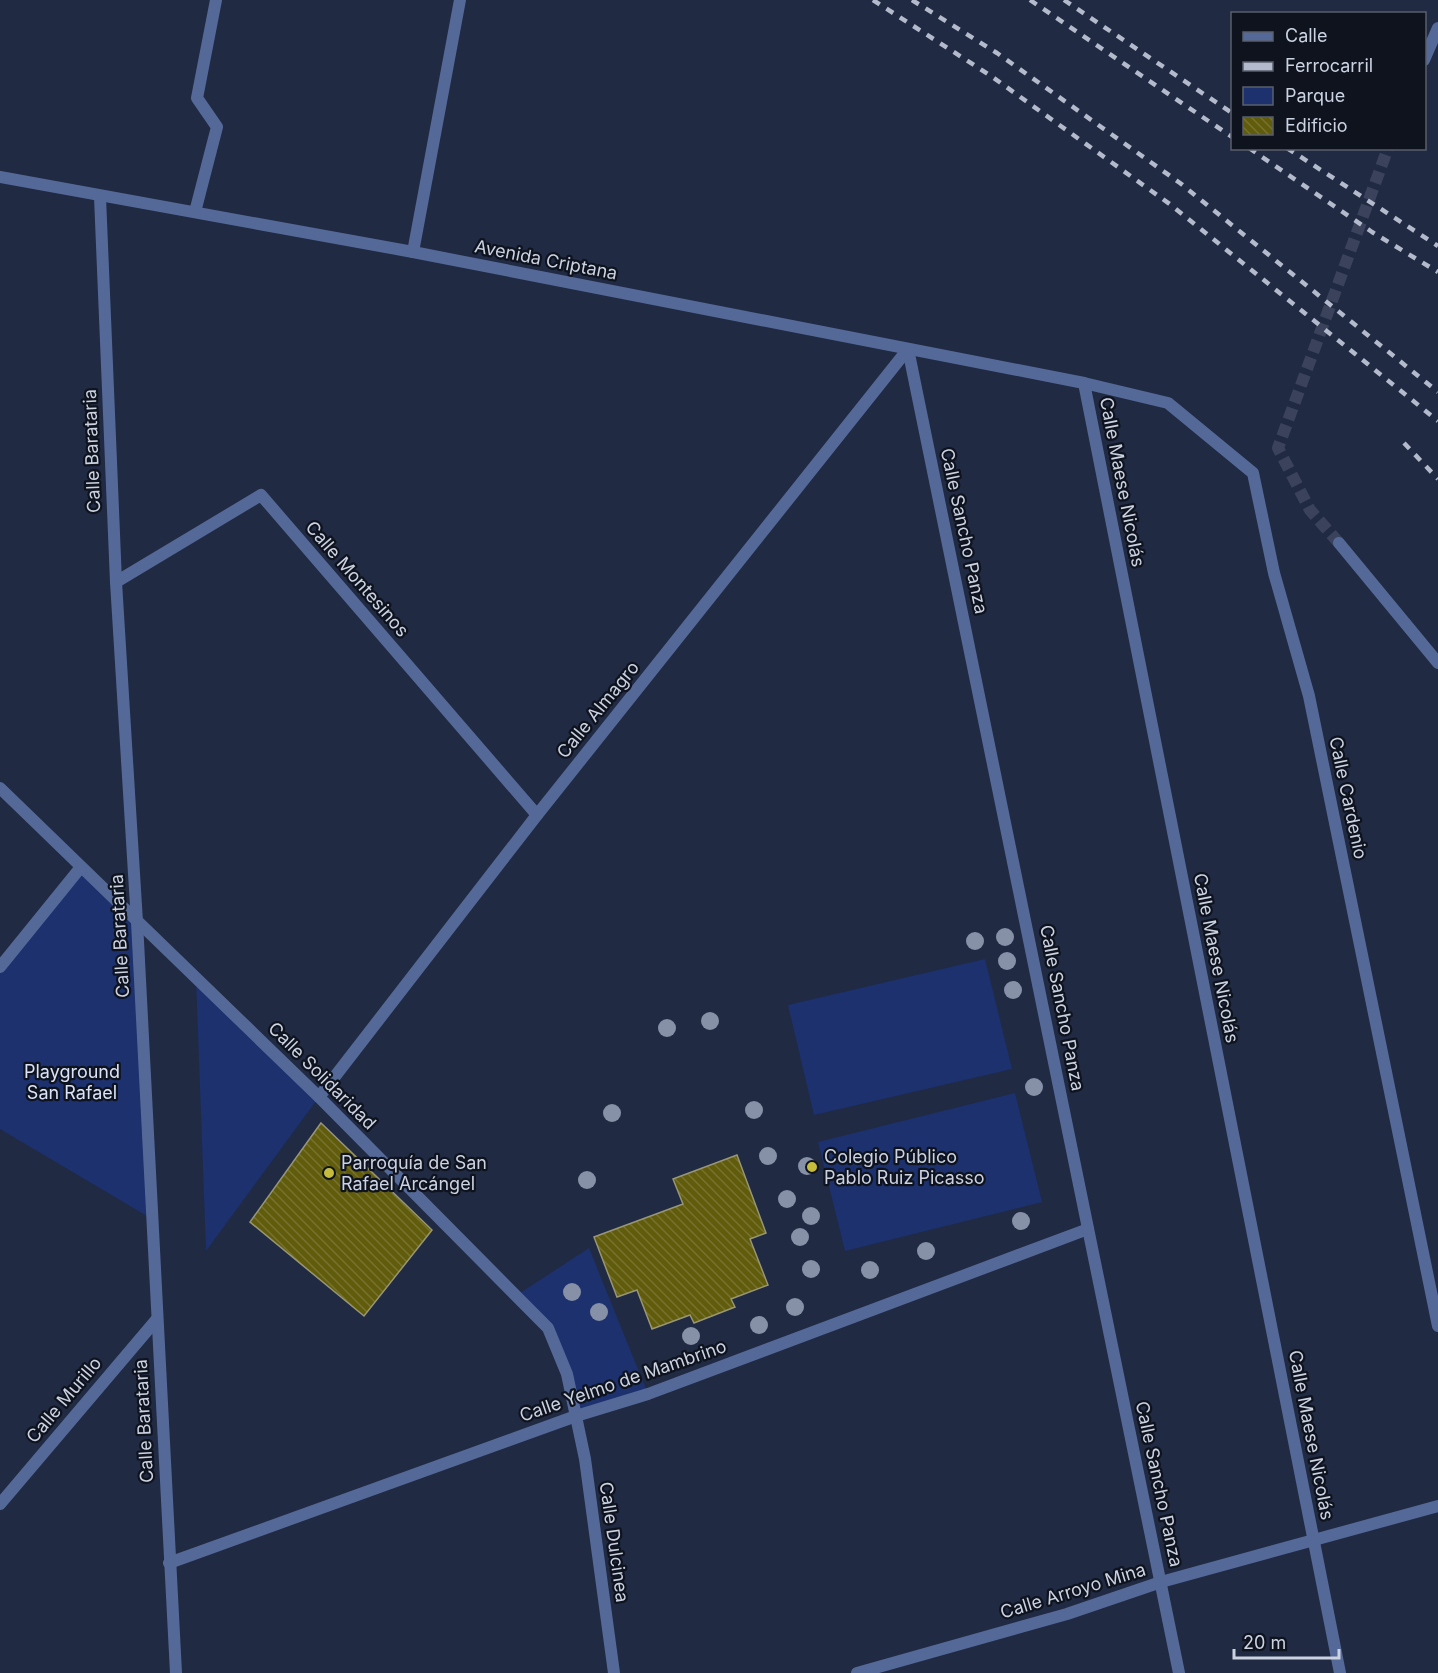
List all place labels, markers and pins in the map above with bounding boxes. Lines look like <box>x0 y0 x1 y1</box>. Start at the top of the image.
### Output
place label: Colegio Público Pablo Ruiz Picasso <box>824 1146 985 1188</box>
place label: Parroquía de San Rafael Arcángel <box>341 1152 487 1194</box>
marker: Colegio Público Pablo Ruiz Picasso <box>805 1160 819 1174</box>
marker: Parroquía de San Rafael Arcángel <box>322 1166 336 1180</box>

